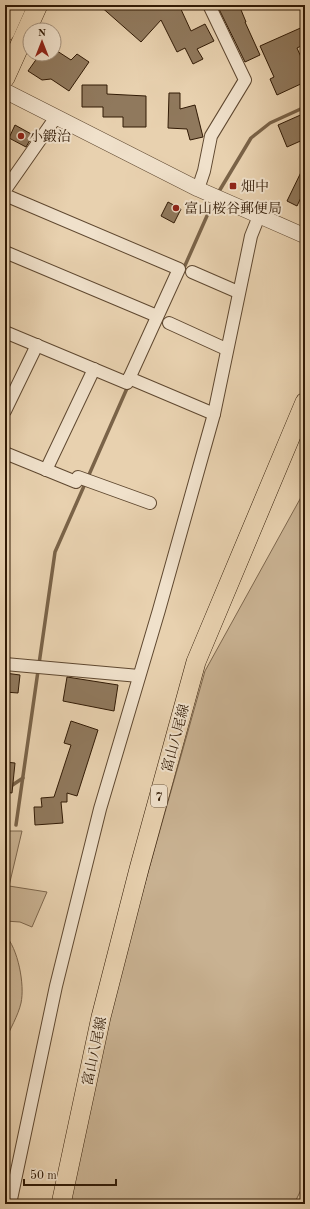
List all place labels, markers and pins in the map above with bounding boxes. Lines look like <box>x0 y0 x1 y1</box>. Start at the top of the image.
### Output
place label: 小鍛治 <box>29 129 71 144</box>
marker: 小鍛治 <box>16 131 26 141</box>
place label: 畑中 <box>241 179 269 194</box>
marker: 畑中 <box>228 181 238 191</box>
place label: 富山桜谷郵便局 <box>184 201 282 216</box>
marker: 富山桜谷郵便局 <box>171 203 181 213</box>

